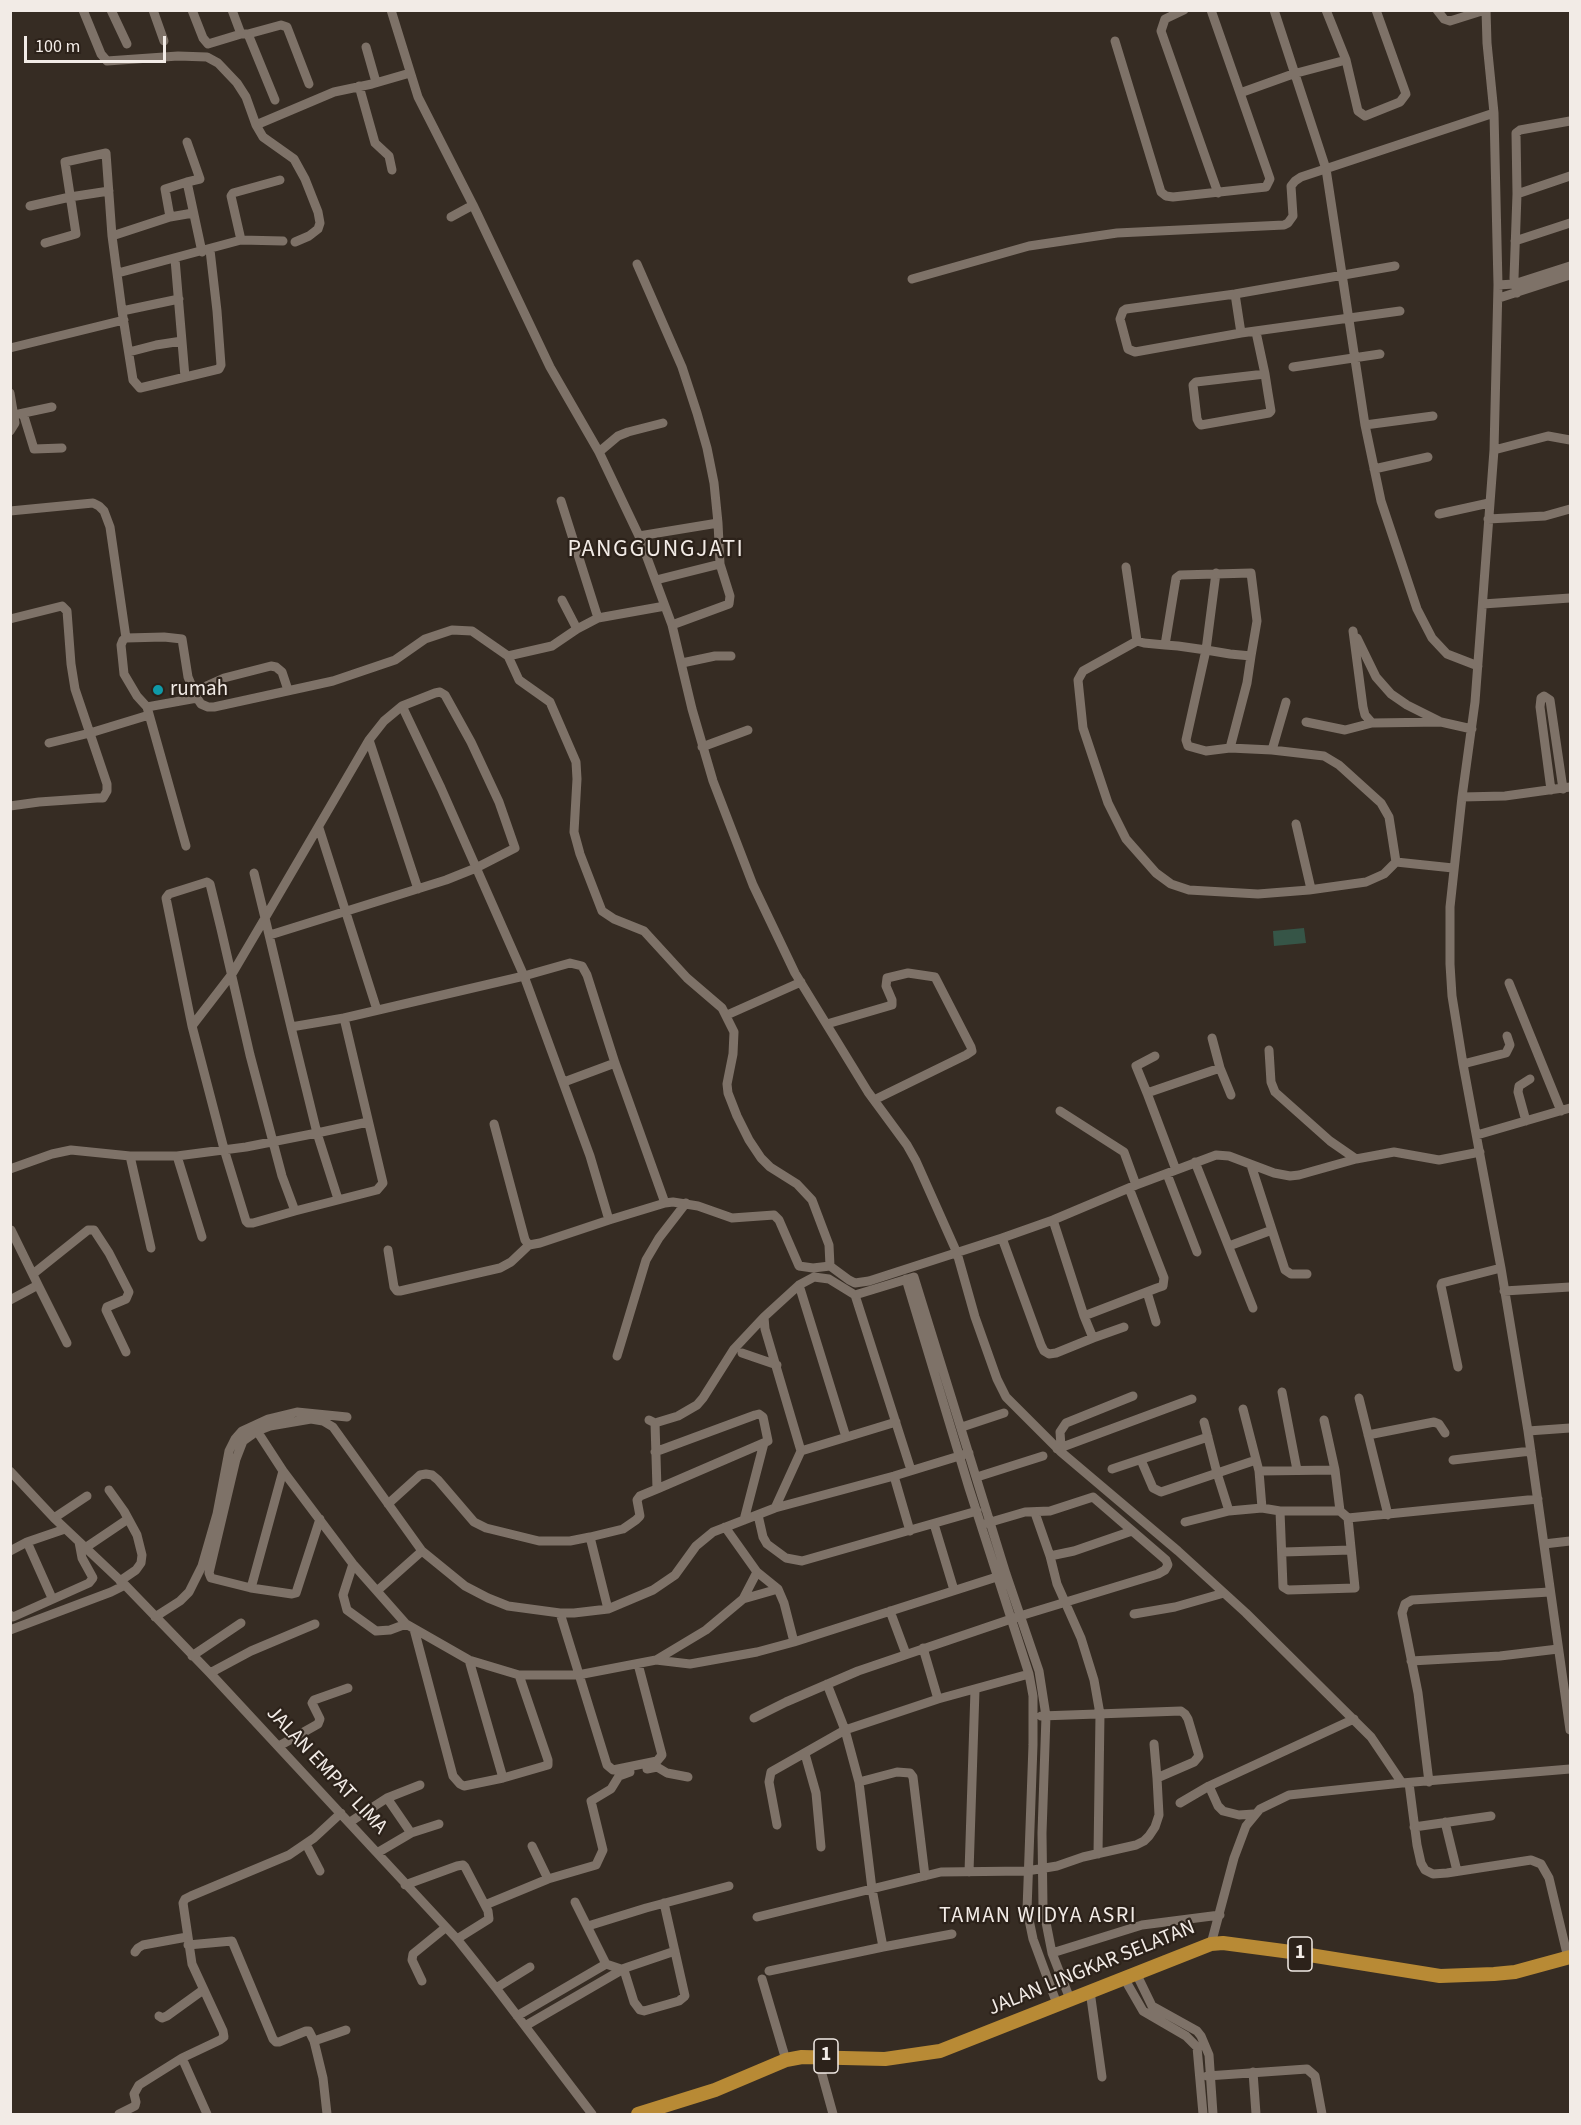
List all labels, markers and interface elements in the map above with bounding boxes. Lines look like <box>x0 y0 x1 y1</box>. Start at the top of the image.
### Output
scale bar <box>27 24 170 62</box>
text: 100 m <box>35 34 80 59</box>
district label: PANGGUNGJATI <box>568 537 744 565</box>
place label: rumah <box>170 677 228 703</box>
marker: rumah <box>151 683 165 697</box>
street label: JALAN EMPAT LIMA <box>260 1702 392 1840</box>
district label: TAMAN WIDYA ASRI <box>939 1904 1137 1930</box>
street label: JALAN LINGKAR SELATAN <box>985 1916 1199 2022</box>
road number: 1 <box>1288 1937 1312 1971</box>
road number: 1 <box>814 2039 838 2073</box>

